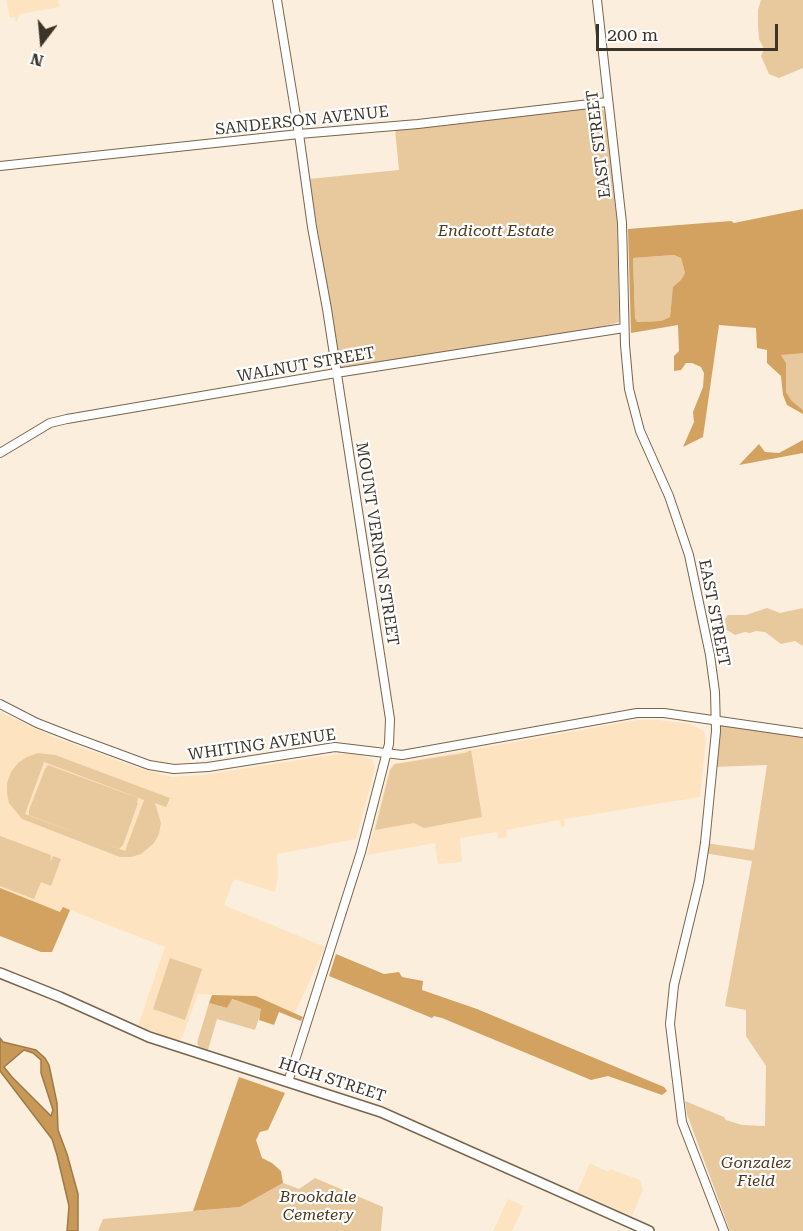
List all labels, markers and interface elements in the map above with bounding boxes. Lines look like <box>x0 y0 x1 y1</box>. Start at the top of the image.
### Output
north arrow <box>12 12 72 72</box>
scale bar <box>599 12 780 50</box>
text: 200 m <box>607 24 658 45</box>
text: N <box>28 49 45 71</box>
street label: EAST STREET <box>583 89 615 199</box>
street label: SANDERSON AVENUE <box>214 102 390 140</box>
park label: Endicott Estate <box>438 221 554 241</box>
street label: WALNUT STREET <box>235 343 377 387</box>
street label: MOUNT VERNON STREET <box>351 441 403 647</box>
street label: EAST STREET <box>694 558 734 668</box>
street label: WHITING AVENUE <box>187 725 337 765</box>
street label: HIGH STREET <box>276 1054 388 1106</box>
park label: Gonzalez Field <box>721 1153 791 1191</box>
park label: Brookdale Cemetery <box>280 1187 356 1225</box>

